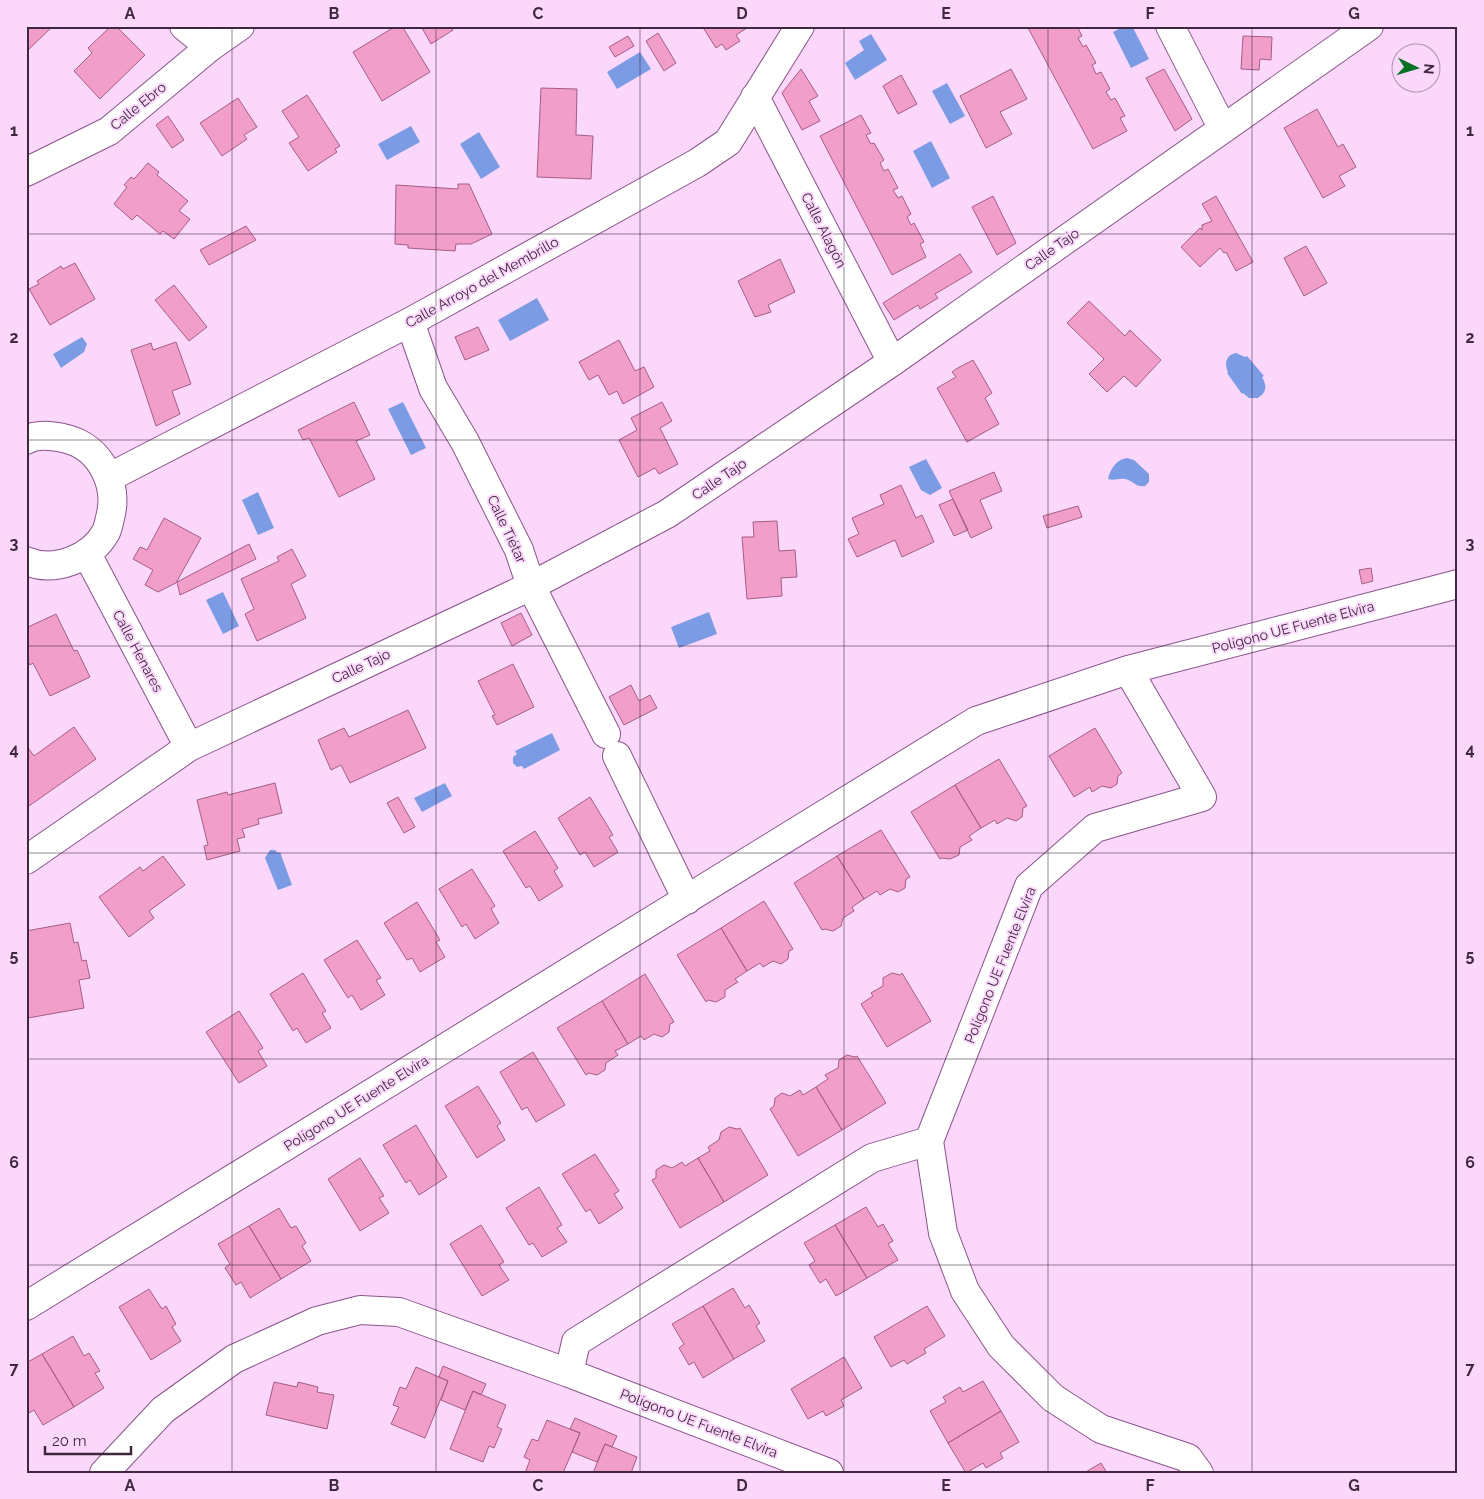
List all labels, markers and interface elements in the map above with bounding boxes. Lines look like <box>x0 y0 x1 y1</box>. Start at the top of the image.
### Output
text: A <box>125 4 136 23</box>
text: B <box>329 4 340 23</box>
text: C <box>533 4 544 23</box>
text: D <box>736 4 748 23</box>
text: E <box>941 4 951 23</box>
text: F <box>1145 4 1155 23</box>
text: G <box>1348 4 1360 23</box>
north arrow <box>1392 42 1442 92</box>
text: N <box>1421 63 1437 75</box>
street label: Calle Ebro <box>107 79 169 133</box>
text: 1 <box>10 121 18 140</box>
text: 1 <box>1466 121 1474 140</box>
street label: Calle Alagón <box>798 190 850 270</box>
street label: Calle Tajo <box>1022 225 1082 273</box>
street label: Calle Arroyo del Membrillo <box>403 233 561 331</box>
text: 2 <box>9 328 19 347</box>
text: 2 <box>1465 328 1475 347</box>
street label: Calle Tajo <box>689 455 749 503</box>
street label: Calle Tiétar <box>484 492 530 566</box>
text: 3 <box>10 534 19 553</box>
text: 3 <box>1466 534 1475 553</box>
street label: Polígono UE Fuente Elvira <box>1210 598 1376 656</box>
street label: Calle Henares <box>110 607 166 695</box>
street label: Calle Tajo <box>329 646 393 686</box>
text: 4 <box>9 740 19 759</box>
text: 4 <box>1465 740 1475 759</box>
street label: Polígono UE Fuente Elvira <box>961 884 1039 1046</box>
text: 5 <box>10 946 19 965</box>
text: 5 <box>1466 946 1475 965</box>
street label: Polígono UE Fuente Elvira <box>281 1052 431 1154</box>
text: 6 <box>9 1153 19 1172</box>
text: 6 <box>1465 1153 1475 1172</box>
text: 7 <box>10 1359 19 1378</box>
text: 7 <box>1466 1359 1475 1378</box>
street label: Polígono UE Fuente Elvira <box>618 1386 780 1460</box>
scale bar <box>45 1424 131 1456</box>
text: 20 m <box>52 1432 87 1450</box>
text: A <box>125 1476 136 1495</box>
text: B <box>329 1476 340 1495</box>
text: C <box>533 1476 544 1495</box>
text: D <box>736 1476 748 1495</box>
text: E <box>941 1476 951 1495</box>
text: F <box>1145 1476 1155 1495</box>
text: G <box>1348 1476 1360 1495</box>

